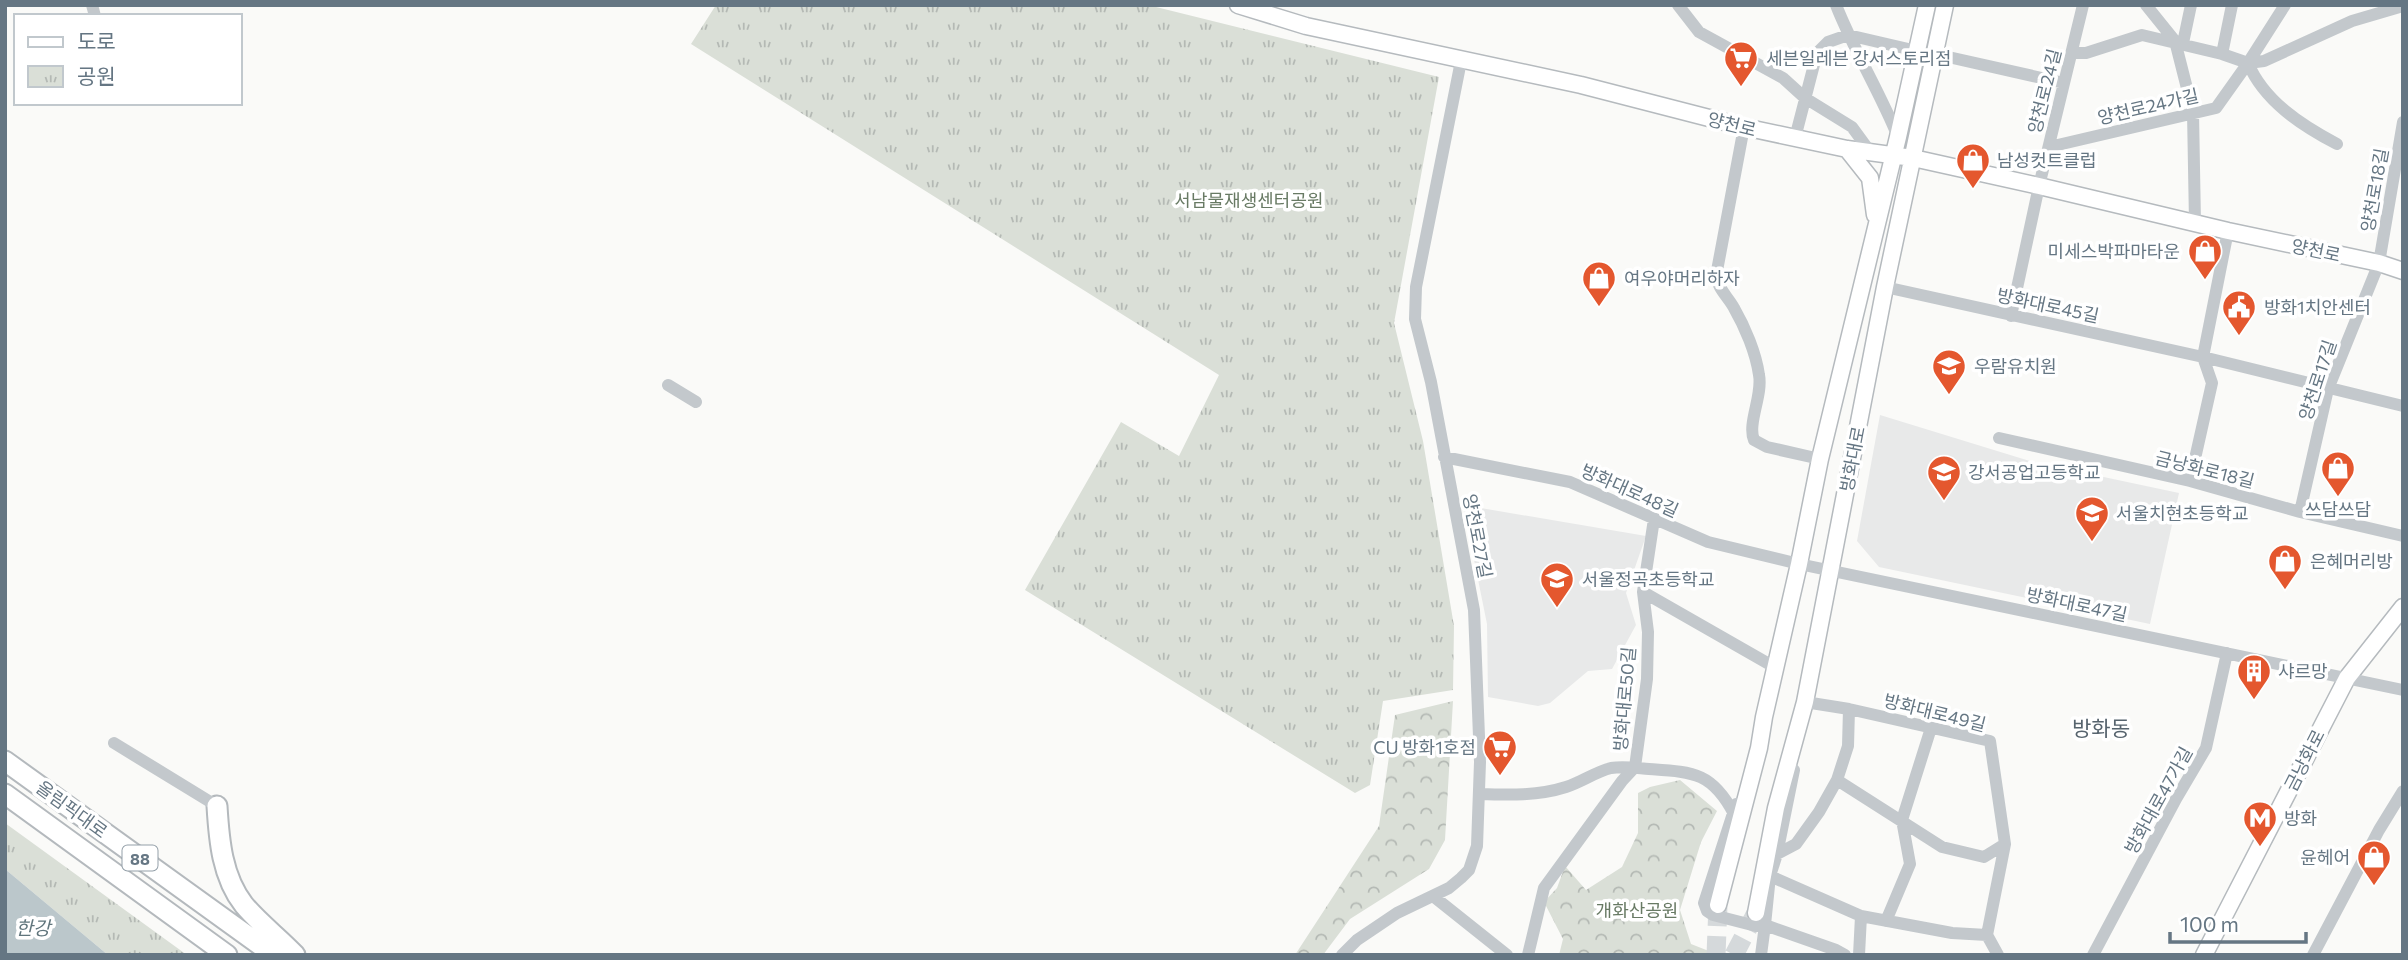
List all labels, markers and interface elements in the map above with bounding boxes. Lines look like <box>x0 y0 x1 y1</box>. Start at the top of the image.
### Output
legend <box>14 14 242 105</box>
text: 도로 <box>77 28 116 53</box>
supermarket icon: 세븐일레븐 강서스토리점 <box>1722 39 1760 88</box>
street label: 양천로24길 <box>2023 46 2065 136</box>
place label: 세븐일레븐 강서스토리점 <box>1766 47 1952 69</box>
text: 공원 <box>77 63 116 88</box>
street label: 양천로24가길 <box>2095 84 2201 128</box>
street label: 양천로 <box>1705 107 1759 141</box>
shop icon: 남성컷트클럽 <box>1954 141 1992 190</box>
street label: 양천로18길 <box>2356 146 2392 234</box>
place label: 남성컷트클럽 <box>1997 149 2096 171</box>
park label: 서남물재생센터공원 <box>1174 189 1324 211</box>
shop icon: 미세스박파마타운 <box>2186 232 2224 281</box>
street label: 양천로 <box>2289 234 2343 266</box>
place label: 미세스박파마타운 <box>2048 240 2180 262</box>
shop icon: 여우야머리하자 <box>1580 259 1618 308</box>
place label: 여우야머리하자 <box>1624 267 1740 289</box>
street label: 방화대로45길 <box>1995 283 2101 327</box>
public building icon: 방화1치안센터 <box>2220 288 2258 337</box>
place label: 방화1치안센터 <box>2264 296 2371 318</box>
street label: 양천로17길 <box>2294 337 2340 423</box>
school or university icon: 우람유치원 <box>1930 347 1968 396</box>
place label: 우람유치원 <box>1974 355 2057 377</box>
street label: 방화대로 <box>1835 424 1869 494</box>
street label: 금낭화로18길 <box>2153 446 2257 492</box>
shop icon: 쓰담쓰담 <box>2319 449 2357 498</box>
school or university icon: 강서공업고등학교 <box>1925 453 1963 502</box>
street label: 방화대로48길 <box>1578 459 1682 521</box>
place label: 강서공업고등학교 <box>1968 461 2100 483</box>
street label: 양천로27길 <box>1459 492 1497 580</box>
school or university icon: 서울치현초등학교 <box>2073 494 2111 543</box>
place label: 쓰담쓰담 <box>2305 498 2371 520</box>
place label: 서울치현초등학교 <box>2116 502 2248 524</box>
shop icon: 은혜머리방 <box>2266 542 2304 591</box>
place label: 은혜머리방 <box>2310 550 2393 572</box>
school or university icon: 서울정곡초등학교 <box>1538 560 1576 609</box>
place label: 서울정곡초등학교 <box>1582 568 1714 590</box>
street label: 방화대로47길 <box>2024 583 2130 625</box>
street label: 방화대로50길 <box>1608 646 1640 752</box>
building icon: 샤르망 <box>2235 652 2273 701</box>
place label: 샤르망 <box>2278 660 2328 682</box>
street label: 방화대로49길 <box>1882 689 1988 735</box>
district label: 방화동 <box>2072 715 2130 740</box>
street label: 금낭화로 <box>2279 725 2329 795</box>
supermarket icon: CU 방화1호점 <box>1481 728 1519 777</box>
place label: CU 방화1호점 <box>1373 736 1476 758</box>
street label: 방화대로47가길 <box>2119 742 2197 858</box>
street label: 올림픽대로 <box>32 776 112 842</box>
metro station icon: 방화 <box>2241 799 2279 848</box>
place label: 방화 <box>2284 807 2317 829</box>
shop icon: 윤헤어 <box>2355 838 2393 887</box>
road number: 88 <box>122 846 158 870</box>
place label: 윤헤어 <box>2300 846 2350 868</box>
park label: 개화산공원 <box>1596 899 1678 921</box>
scale bar <box>2170 900 2306 944</box>
text: 100 m <box>2180 911 2239 936</box>
water label: 한강 <box>16 916 53 939</box>

